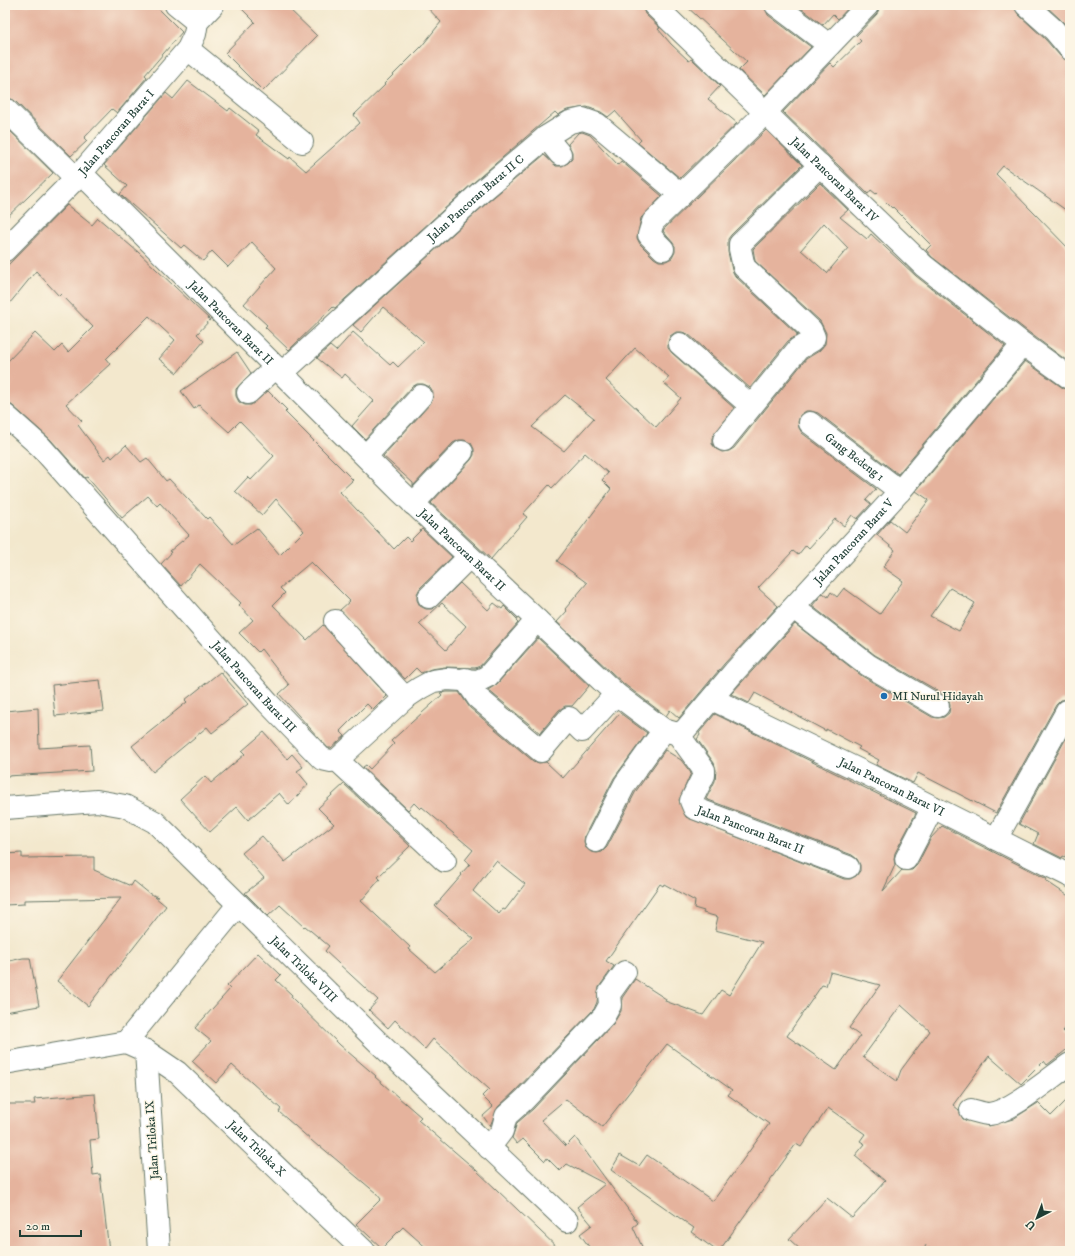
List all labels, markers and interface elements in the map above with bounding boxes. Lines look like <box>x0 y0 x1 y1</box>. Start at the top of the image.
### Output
street label: Jalan Pancoran Barat I <box>75 87 158 179</box>
street label: Jalan Pancoran Barat IV <box>786 133 881 226</box>
street label: Jalan Pancoran Barat II C <box>424 152 527 246</box>
street label: Jalan Pancoran Barat II <box>185 277 276 368</box>
street label: Gang Bedeng 1 <box>822 430 887 484</box>
street label: Jalan Pancoran Barat V <box>810 496 897 589</box>
street label: Jalan Pancoran Barat II <box>415 505 508 594</box>
street label: Jalan Pancoran Barat III <box>208 637 299 736</box>
place label: MI Nurul Hidayah <box>892 689 984 704</box>
marker: MI Nurul Hidayah <box>879 691 889 701</box>
street label: Jalan Pancoran Barat VI <box>835 754 947 820</box>
street label: Jalan Pancoran Barat II <box>694 802 806 857</box>
street label: Jalan Triloka VIII <box>266 932 340 1006</box>
street label: Jalan Triloka IX <box>142 1100 163 1181</box>
street label: Jalan Triloka X <box>224 1117 289 1180</box>
north arrow <box>1017 1198 1057 1238</box>
scale bar <box>20 1212 81 1238</box>
text: U <box>1023 1216 1039 1233</box>
text: 20 m <box>26 1219 50 1234</box>

